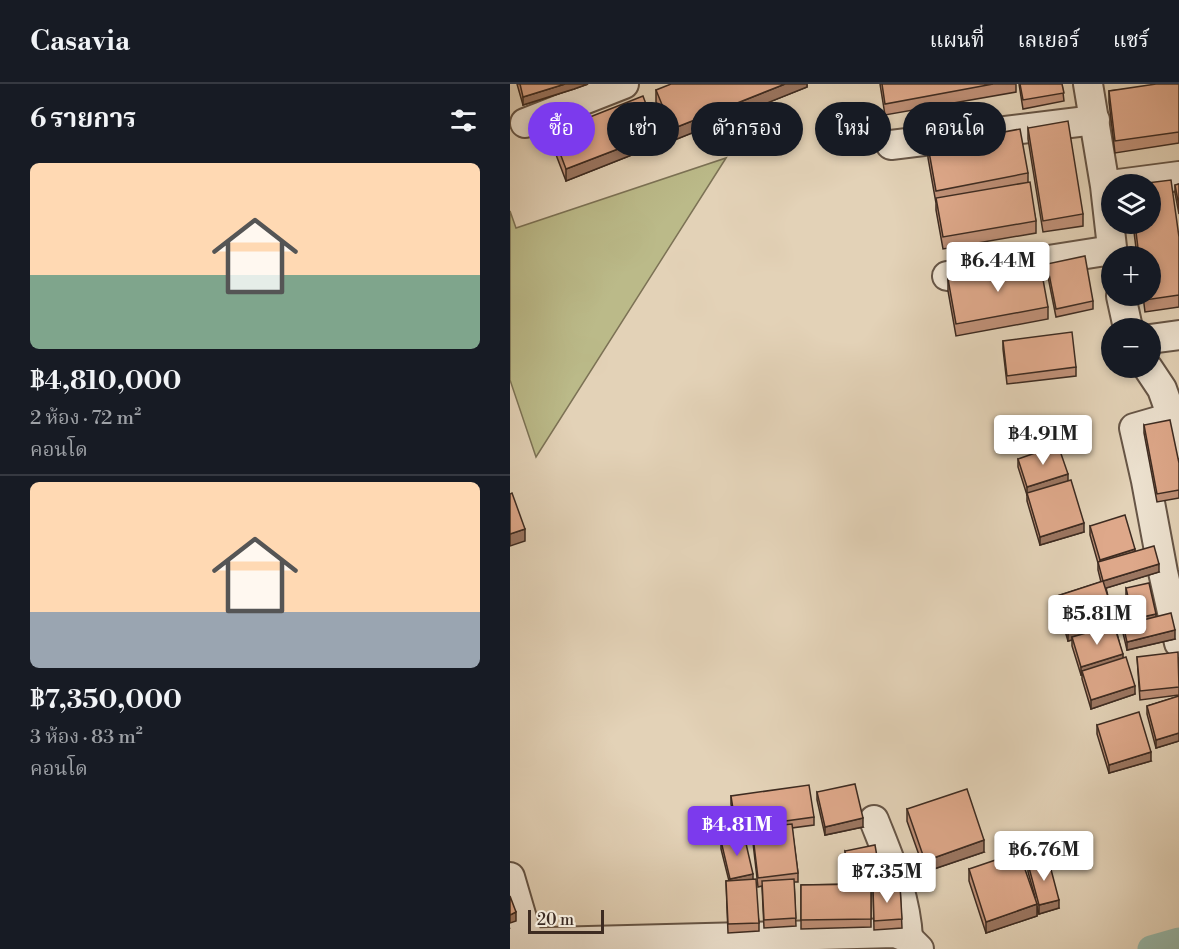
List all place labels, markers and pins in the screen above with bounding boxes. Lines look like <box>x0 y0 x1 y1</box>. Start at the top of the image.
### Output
pin: ฿6.44M <box>949 242 1047 293</box>
pin: ฿4.91M <box>994 415 1092 466</box>
pin: ฿5.81M <box>1048 595 1146 646</box>
pin: ฿4.81M <box>688 806 786 857</box>
pin: ฿6.76M <box>995 831 1093 882</box>
pin: ฿7.35M <box>838 853 936 904</box>

